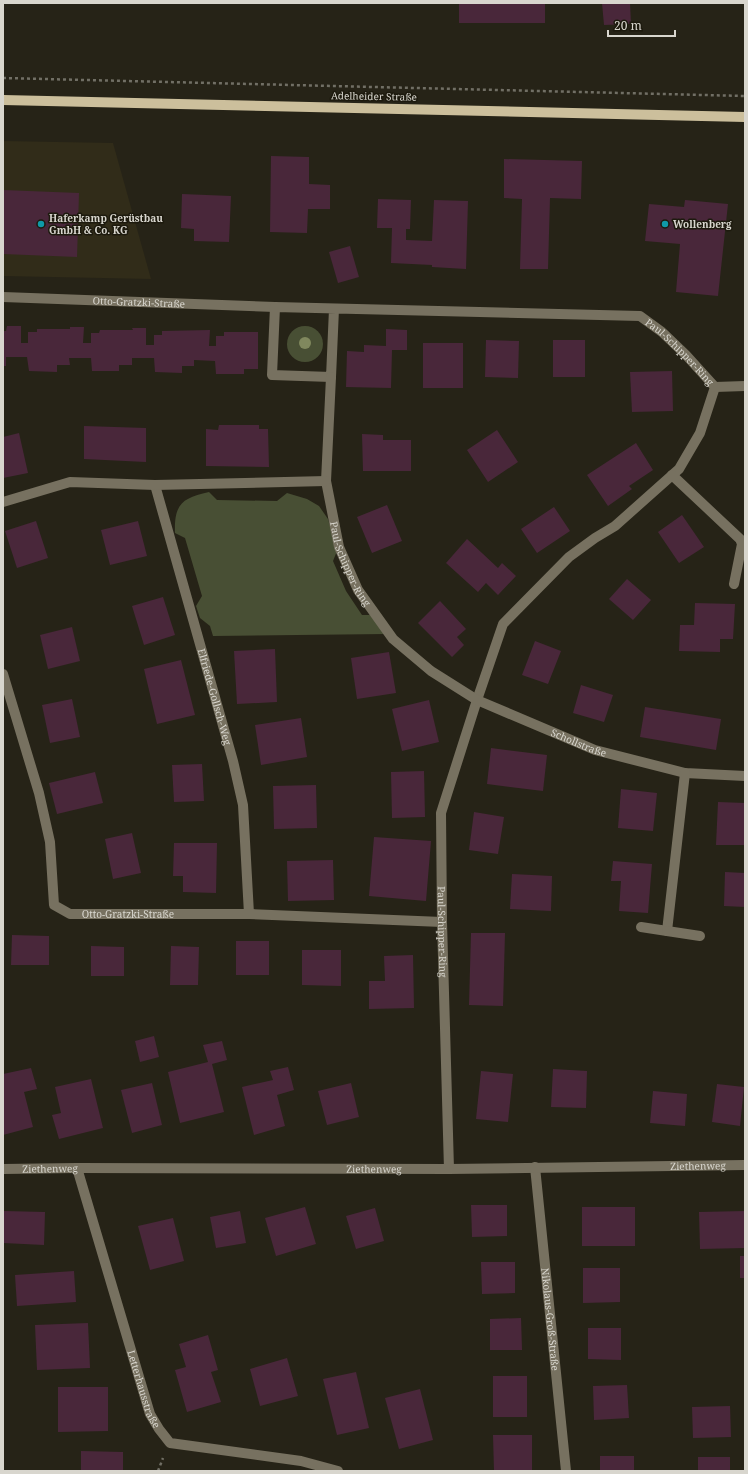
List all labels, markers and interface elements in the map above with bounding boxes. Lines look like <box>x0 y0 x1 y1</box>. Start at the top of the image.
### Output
scale bar <box>608 12 675 38</box>
text: 20 m <box>614 17 642 34</box>
street label: Adelheider Straße <box>331 88 417 104</box>
place label: Haferkamp Gerüstbau GmbH & Co. KG <box>49 211 163 237</box>
place label: Wollenberg <box>673 217 732 231</box>
marker: Haferkamp Gerüstbau GmbH & Co. KG <box>36 219 46 229</box>
marker: Wollenberg <box>660 219 670 229</box>
street label: Otto-Gratzki-Straße <box>92 293 185 311</box>
street label: Paul-Schipper-Ring <box>642 315 718 389</box>
street label: Paul-Schipper-Ring <box>327 520 375 609</box>
street label: Elfriede-Gollsch-Weg <box>195 647 235 747</box>
street label: Schollstraße <box>549 725 608 760</box>
street label: Paul-Schipper-Ring <box>435 886 451 978</box>
street label: Otto-Gratzki-Straße <box>82 907 174 921</box>
street label: Ziethenweg <box>670 1158 726 1173</box>
street label: Ziethenweg <box>22 1161 78 1176</box>
street label: Ziethenweg <box>346 1162 402 1176</box>
street label: Nikolaus-Groß-Straße <box>538 1267 563 1371</box>
street label: Letterhausstraße <box>124 1348 164 1431</box>

